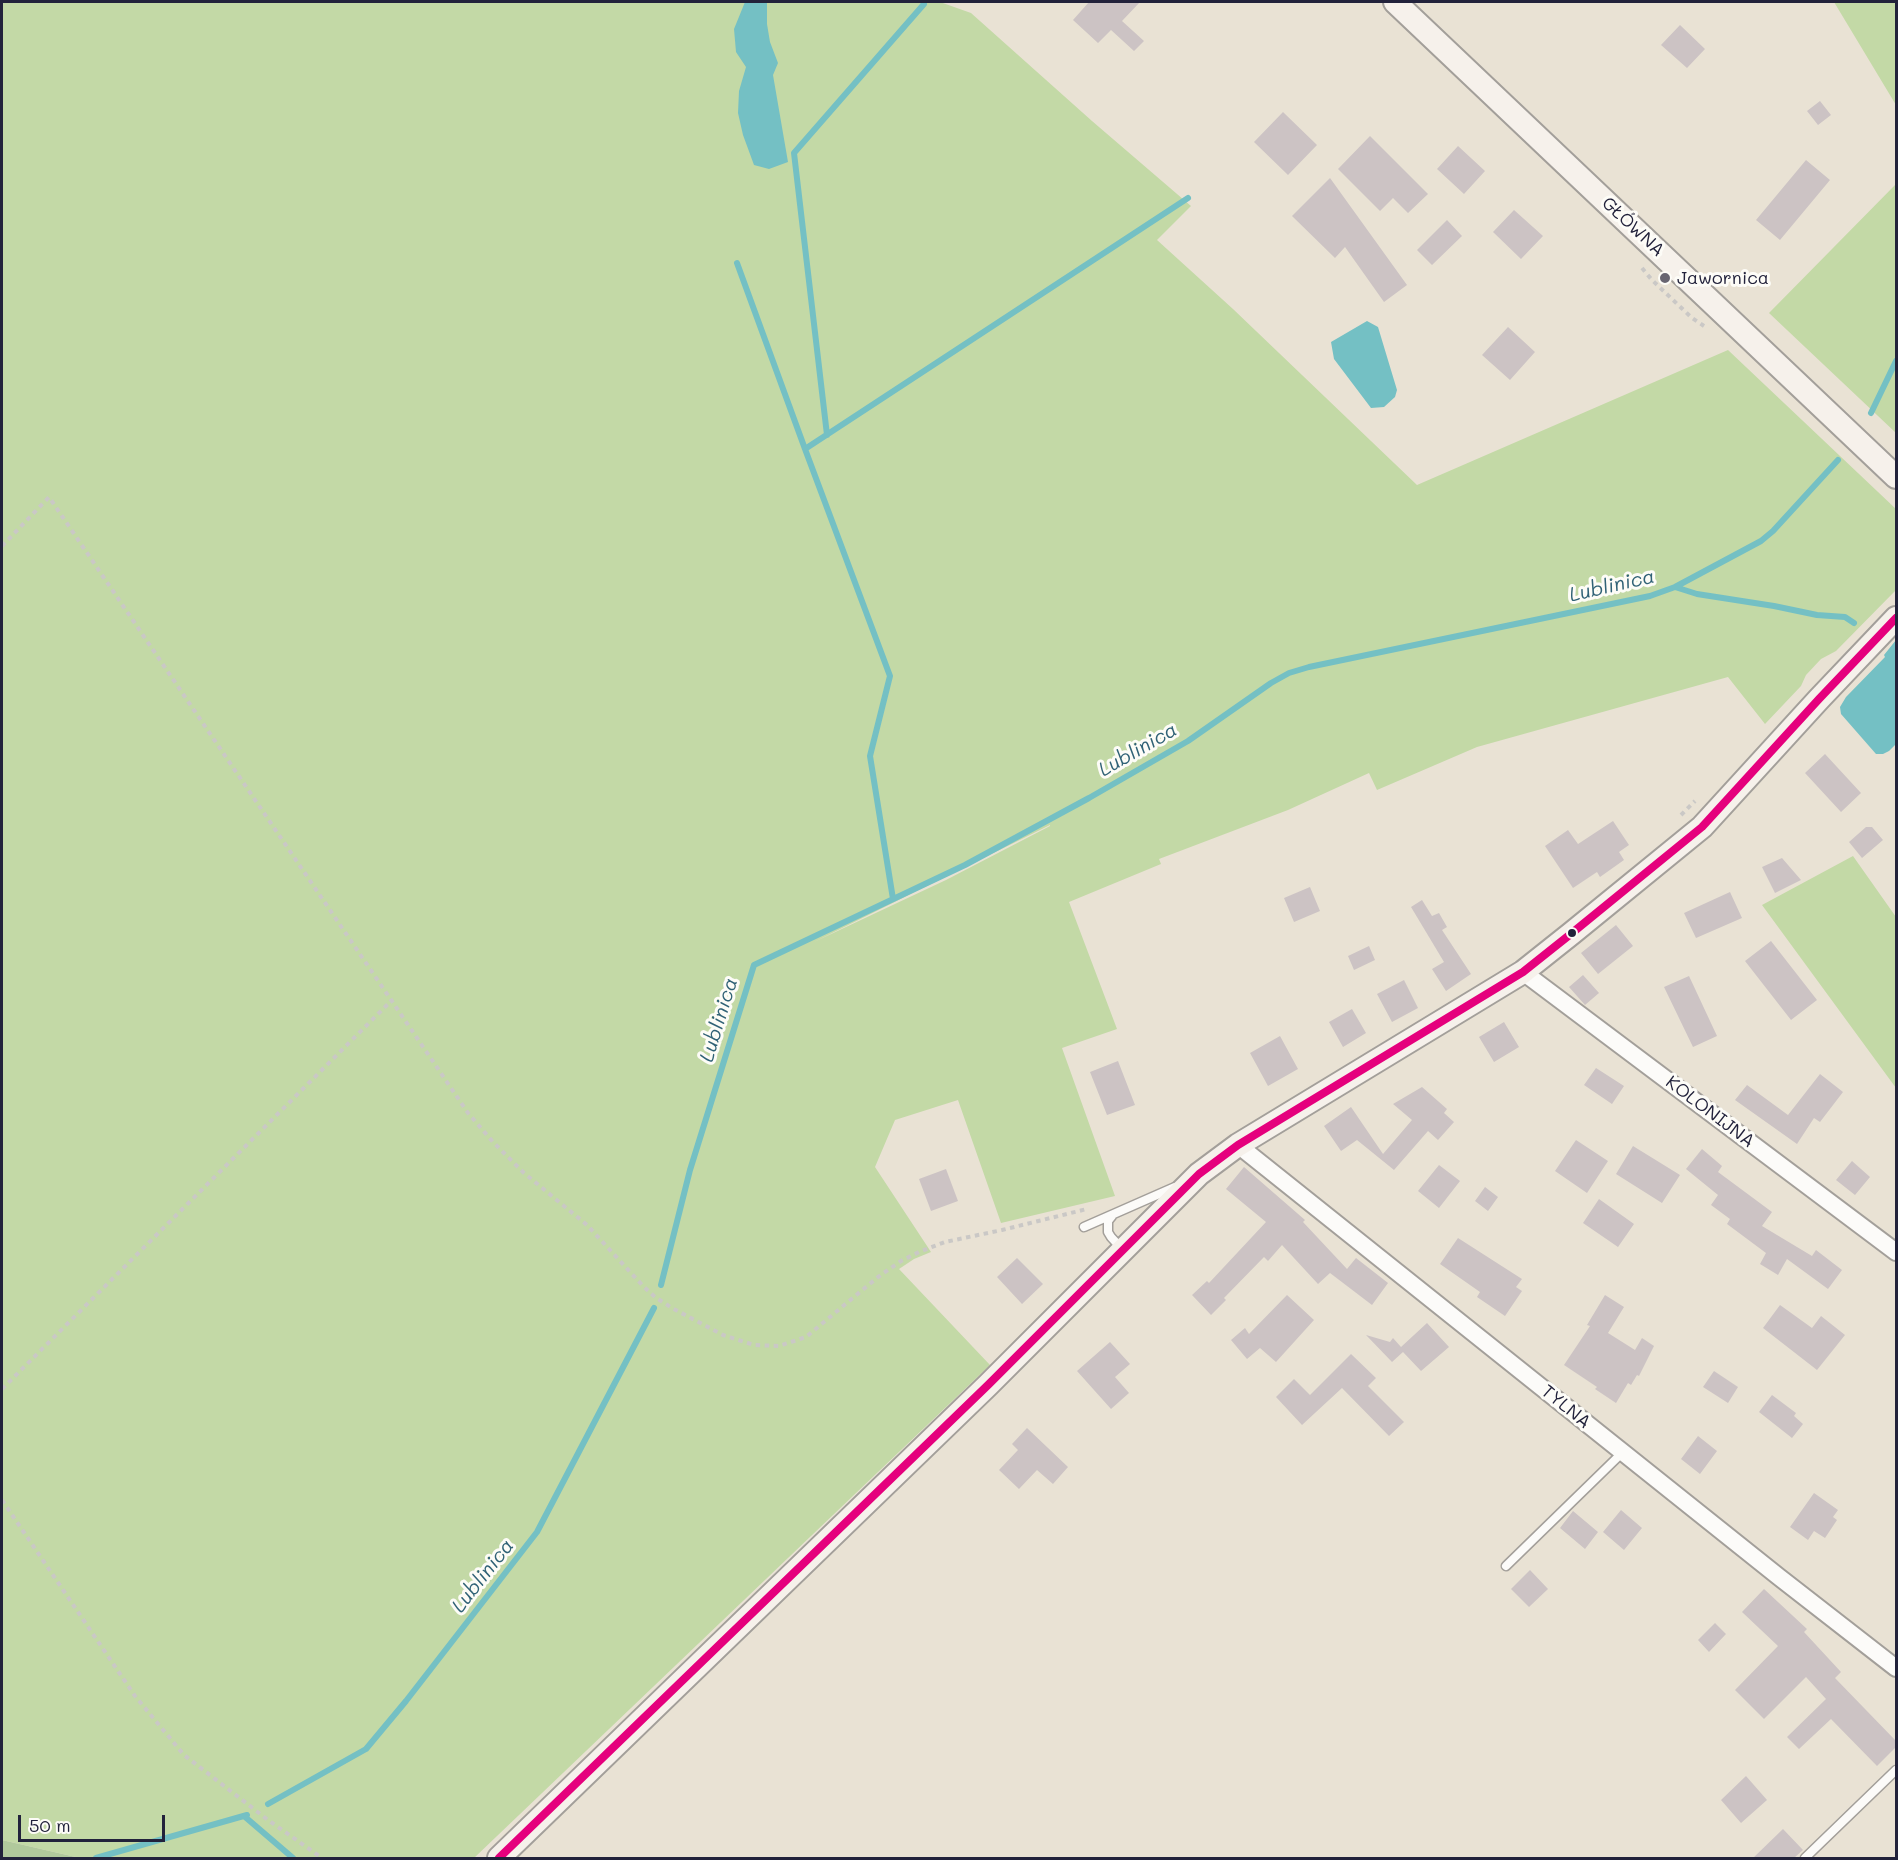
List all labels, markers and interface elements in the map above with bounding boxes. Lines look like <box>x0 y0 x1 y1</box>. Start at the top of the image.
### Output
street label: GŁÓWNA <box>1597 193 1669 261</box>
place label: Jawornica <box>1677 267 1769 289</box>
marker: Jawornica <box>1658 271 1672 285</box>
water label: Lublinica <box>1567 565 1657 607</box>
water label: Lublinica <box>1094 718 1182 782</box>
unlabelled marker <box>1566 927 1578 939</box>
water label: Lublinica <box>695 975 743 1065</box>
street label: KOLONIJNA <box>1661 1072 1759 1152</box>
street label: TYLNA <box>1537 1381 1595 1433</box>
water label: Lublinica <box>447 1534 519 1618</box>
scale bar <box>21 1803 168 1841</box>
text: 50 m <box>29 1813 71 1837</box>

